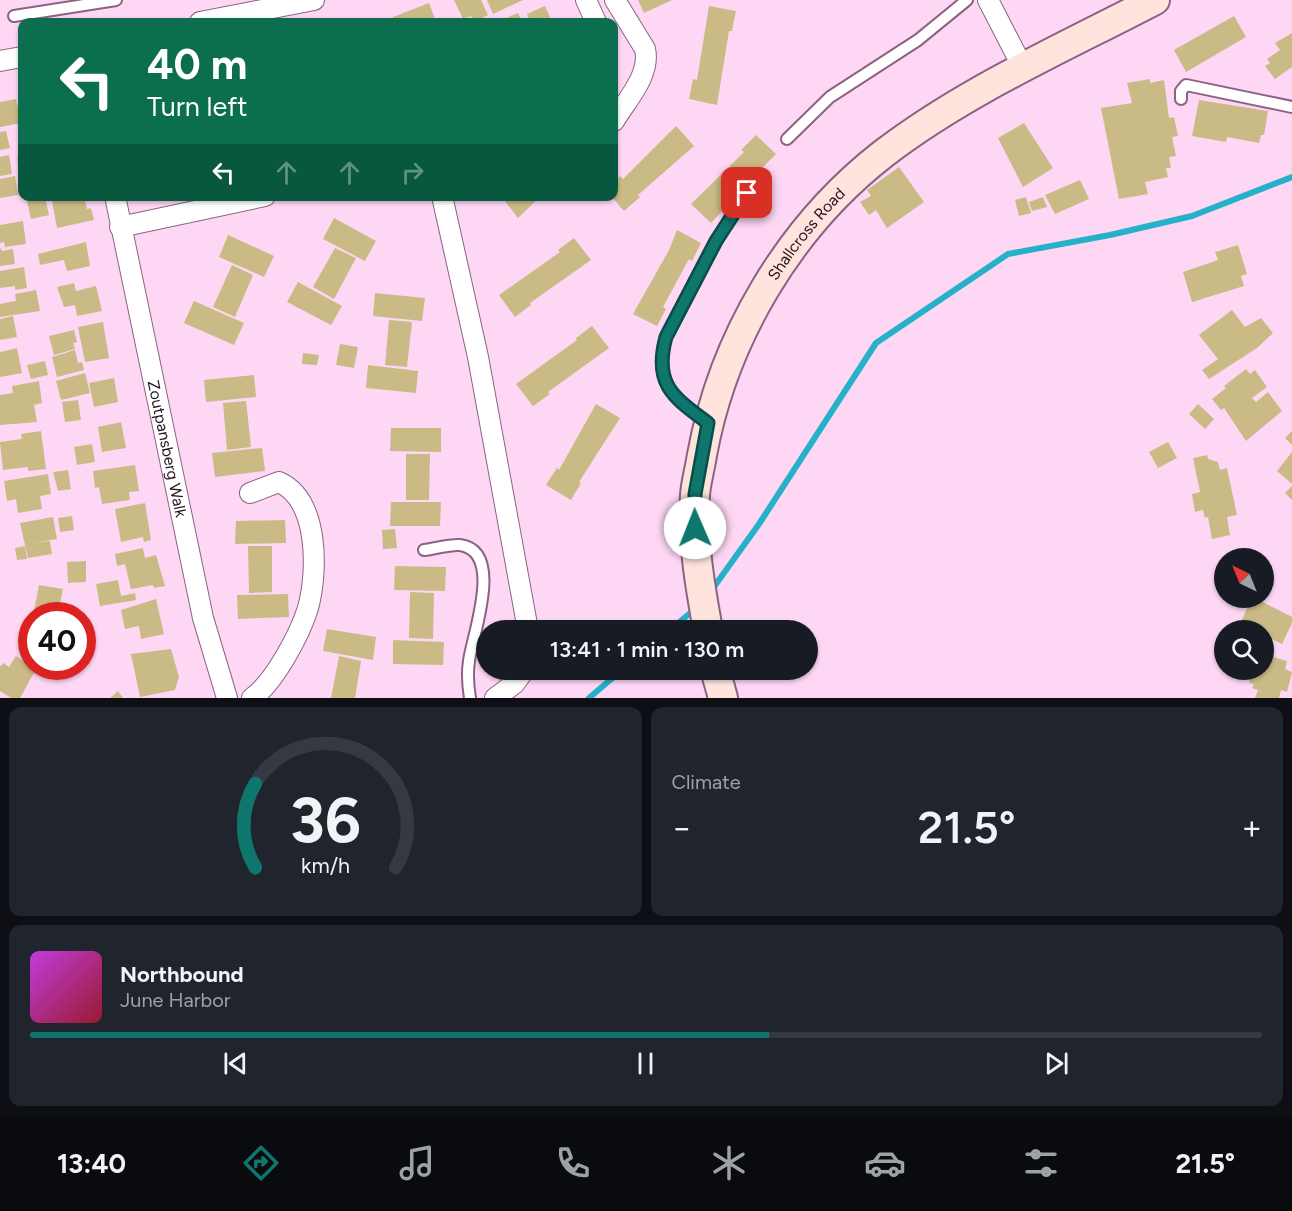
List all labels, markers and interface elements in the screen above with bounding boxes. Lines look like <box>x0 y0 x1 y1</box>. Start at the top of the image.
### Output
text: 40 m <box>147 39 247 90</box>
icon: left <box>48 42 126 120</box>
text: Turn left <box>147 90 247 123</box>
icon: left <box>207 156 240 189</box>
icon: ahead <box>270 156 303 189</box>
icon: ahead <box>333 156 366 189</box>
icon: right <box>396 156 429 189</box>
pin <box>721 167 772 218</box>
icon: arrive <box>730 176 763 209</box>
street label: Shallcross Road <box>763 184 849 284</box>
street label: Zoutpansberg Walk <box>144 378 191 519</box>
position arrow <box>663 496 727 560</box>
north arrow <box>1214 548 1274 608</box>
map controls <box>1214 548 1274 680</box>
speed limit sign: 40 <box>18 602 96 680</box>
button: search <box>1214 620 1274 680</box>
text: 13:41 · 1 min · 130 m <box>550 636 744 663</box>
text: Climate <box>672 770 741 794</box>
text: 36 <box>290 783 361 858</box>
text: 21.5° <box>918 800 1016 854</box>
text: − <box>672 808 692 847</box>
text: + <box>1241 808 1262 847</box>
text: km/h <box>301 854 350 879</box>
text: Northbound <box>120 961 244 988</box>
text: June Harbor <box>120 988 231 1012</box>
icon: previous <box>219 1047 252 1080</box>
icon: pause <box>629 1047 662 1080</box>
icon: next <box>1040 1047 1073 1080</box>
icon: directions <box>240 1142 282 1184</box>
icon: music <box>396 1142 438 1184</box>
icon: phone <box>552 1142 594 1184</box>
icon: climate <box>708 1142 750 1184</box>
icon: car <box>864 1142 906 1184</box>
icon: filters <box>1020 1142 1062 1184</box>
text: 13:40 <box>57 1147 126 1180</box>
text: 21.5° <box>1175 1147 1235 1180</box>

